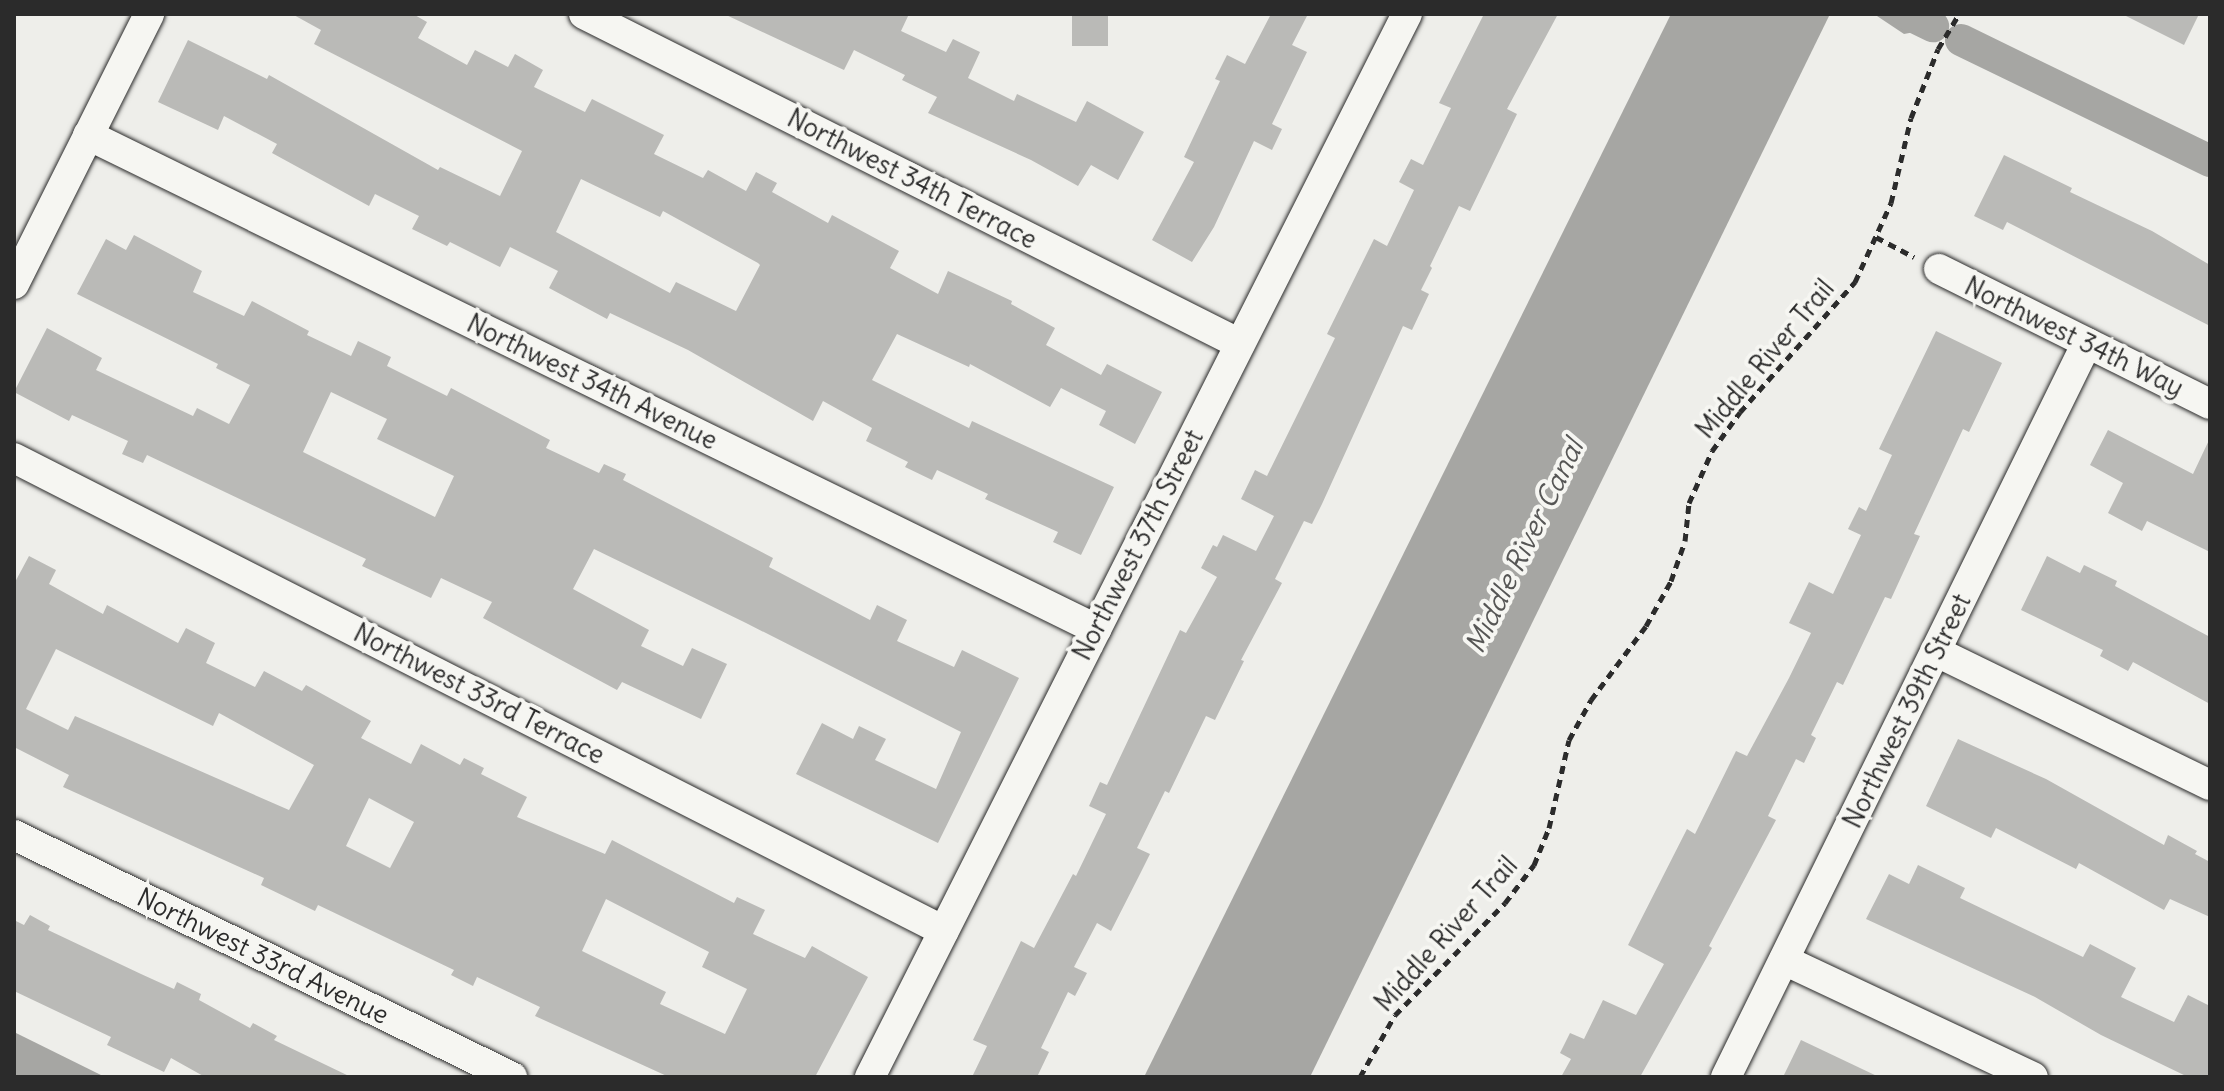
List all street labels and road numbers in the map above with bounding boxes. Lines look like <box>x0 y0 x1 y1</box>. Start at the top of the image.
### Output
street label: Northwest 34th Terrace <box>782 103 1042 255</box>
street label: Northwest 34th Way <box>1959 270 2189 404</box>
street label: Middle River Trail <box>1689 273 1841 445</box>
street label: Northwest 34th Avenue <box>462 308 722 456</box>
street label: Northwest 37th Street <box>1066 424 1210 666</box>
street label: Northwest 39th Street <box>1837 589 1977 833</box>
street label: Northwest 33rd Terrace <box>348 617 610 771</box>
street label: Middle River Trail <box>1368 850 1524 1018</box>
street label: Northwest 33rd Avenue <box>132 881 394 1031</box>

